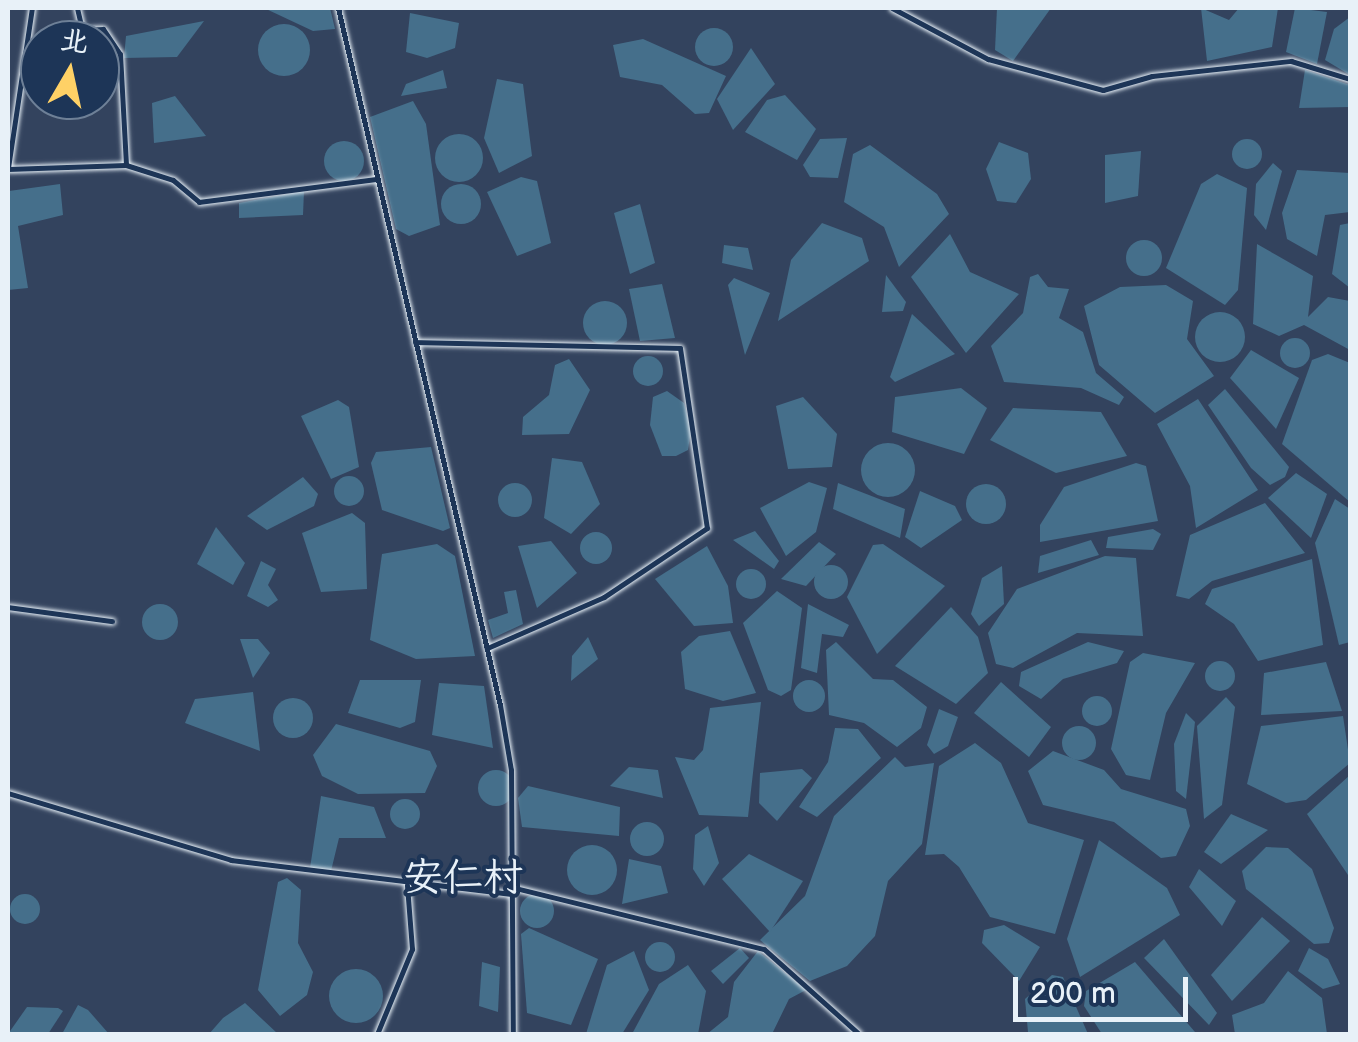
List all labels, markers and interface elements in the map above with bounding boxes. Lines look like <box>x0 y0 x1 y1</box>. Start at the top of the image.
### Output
north arrow <box>20 20 120 120</box>
text: 北 <box>58 23 91 60</box>
district label: 安仁村 <box>403 854 523 902</box>
scale bar <box>1018 957 1193 1019</box>
text: 200 m <box>1030 976 1116 1012</box>

